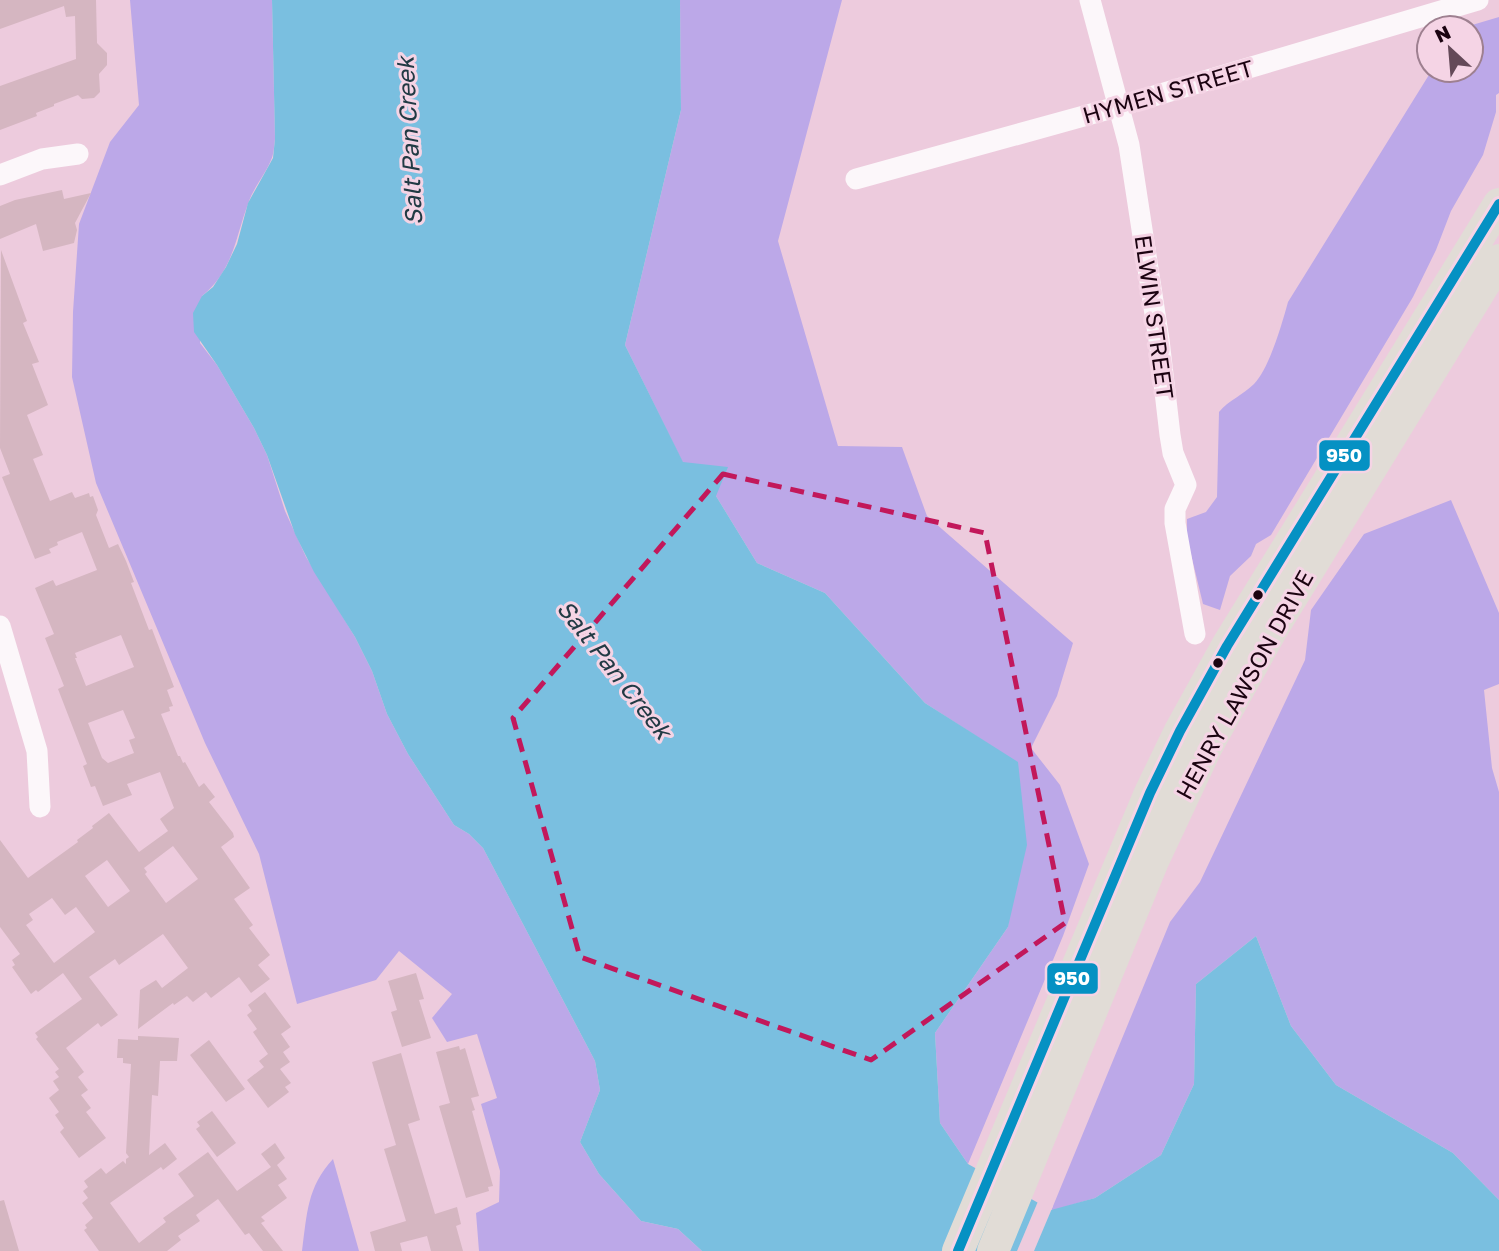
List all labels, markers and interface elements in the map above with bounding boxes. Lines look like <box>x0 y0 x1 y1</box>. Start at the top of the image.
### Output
north arrow <box>1415 14 1485 84</box>
text: N <box>1431 20 1454 47</box>
street label: HYMEN STREET <box>1079 53 1256 129</box>
water label: Salt Pan Creek <box>389 54 427 226</box>
street label: ELWIN STREET <box>1130 233 1180 401</box>
line badge: 950 <box>1318 439 1371 472</box>
text: 950 <box>1326 443 1362 466</box>
street label: HENRY LAWSON DRIVE <box>1169 565 1319 804</box>
unlabelled marker <box>1251 588 1265 602</box>
water label: Salt Pan Creek <box>552 594 680 746</box>
unlabelled marker <box>1211 656 1225 670</box>
line badge: 950 <box>1046 962 1099 995</box>
text: 950 <box>1054 966 1090 989</box>

